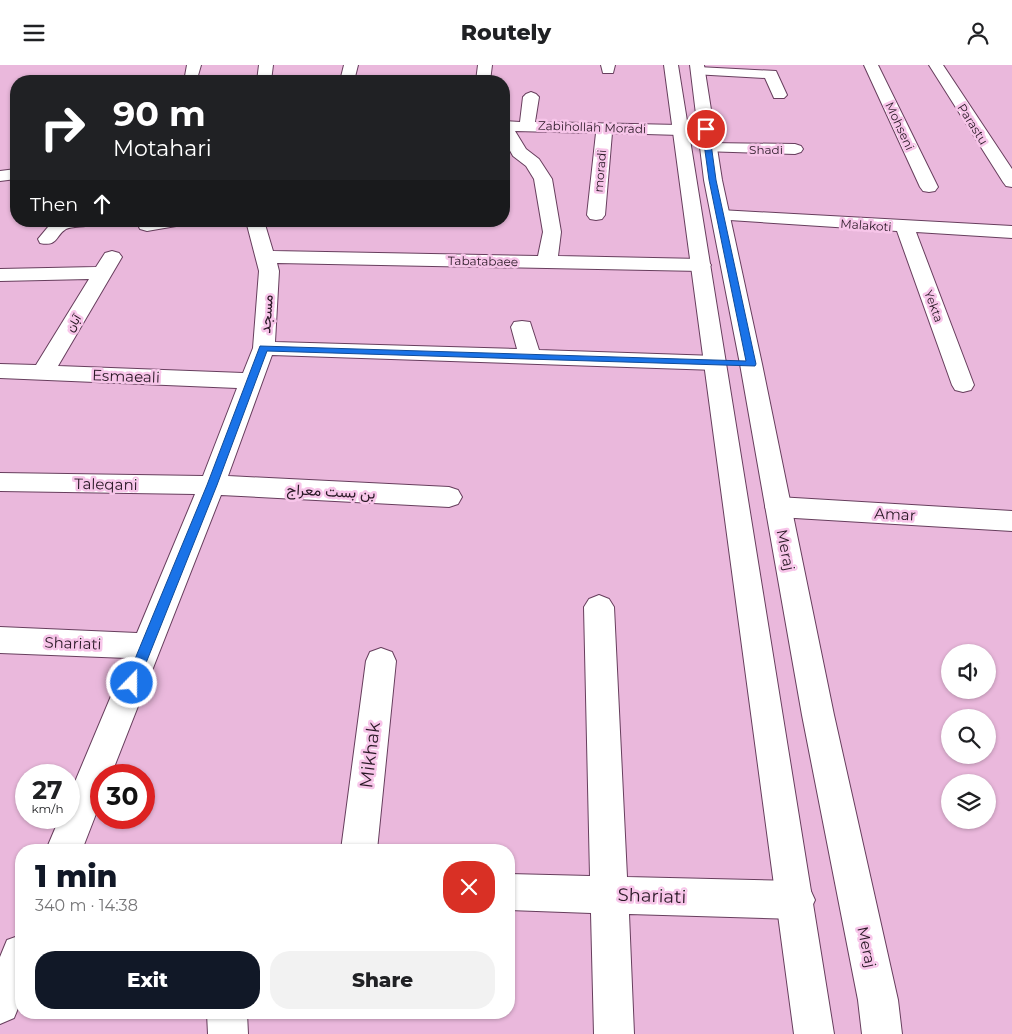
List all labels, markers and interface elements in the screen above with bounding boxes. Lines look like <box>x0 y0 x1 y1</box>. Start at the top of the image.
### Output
icon: menu <box>20 19 48 47</box>
text: Routely <box>461 19 551 46</box>
icon: person <box>964 19 992 47</box>
text: 90 m <box>113 92 206 135</box>
icon: right <box>30 95 95 160</box>
street label: Mohseni <box>882 99 918 153</box>
street label: Parastu <box>955 101 991 147</box>
pin <box>685 108 727 150</box>
icon: arrive <box>692 115 720 143</box>
street label: Zabihollah Moradi <box>538 118 646 136</box>
text: Motahari <box>113 135 212 162</box>
street label: Shadi <box>749 142 783 157</box>
street label: moradi <box>591 149 609 193</box>
icon: ahead <box>88 190 116 218</box>
text: Then <box>30 193 78 216</box>
street label: Malakoti <box>840 216 892 234</box>
street label: Tabatabaee <box>448 253 518 269</box>
street label: Yekta <box>921 288 947 324</box>
street label: مسجد <box>255 294 277 334</box>
street label: آبان <box>62 311 85 334</box>
street label: Esmaeali <box>92 365 160 387</box>
street label: Taleqani <box>74 474 138 494</box>
street label: بن بست معراج <box>286 479 376 505</box>
street label: Amar <box>874 503 916 525</box>
street label: Meraj <box>773 528 799 572</box>
street label: Shariati <box>44 633 102 653</box>
map controls <box>941 644 996 829</box>
button: sound <box>941 644 996 699</box>
position arrow <box>105 656 157 708</box>
button: search <box>941 709 996 764</box>
street label: Mikhak <box>355 721 385 789</box>
speed limit sign: 30 <box>90 764 155 829</box>
button: layers <box>941 774 996 829</box>
text: 27 <box>32 775 63 805</box>
text: km/h <box>31 801 64 816</box>
text: 1 min <box>35 858 118 895</box>
button: close <box>443 861 495 913</box>
street label: Shariati <box>617 884 687 908</box>
text: 340 m · 14:38 <box>35 896 138 915</box>
street label: Meraj <box>853 925 881 969</box>
button: Exit <box>35 951 260 1009</box>
button: Share <box>270 951 495 1009</box>

